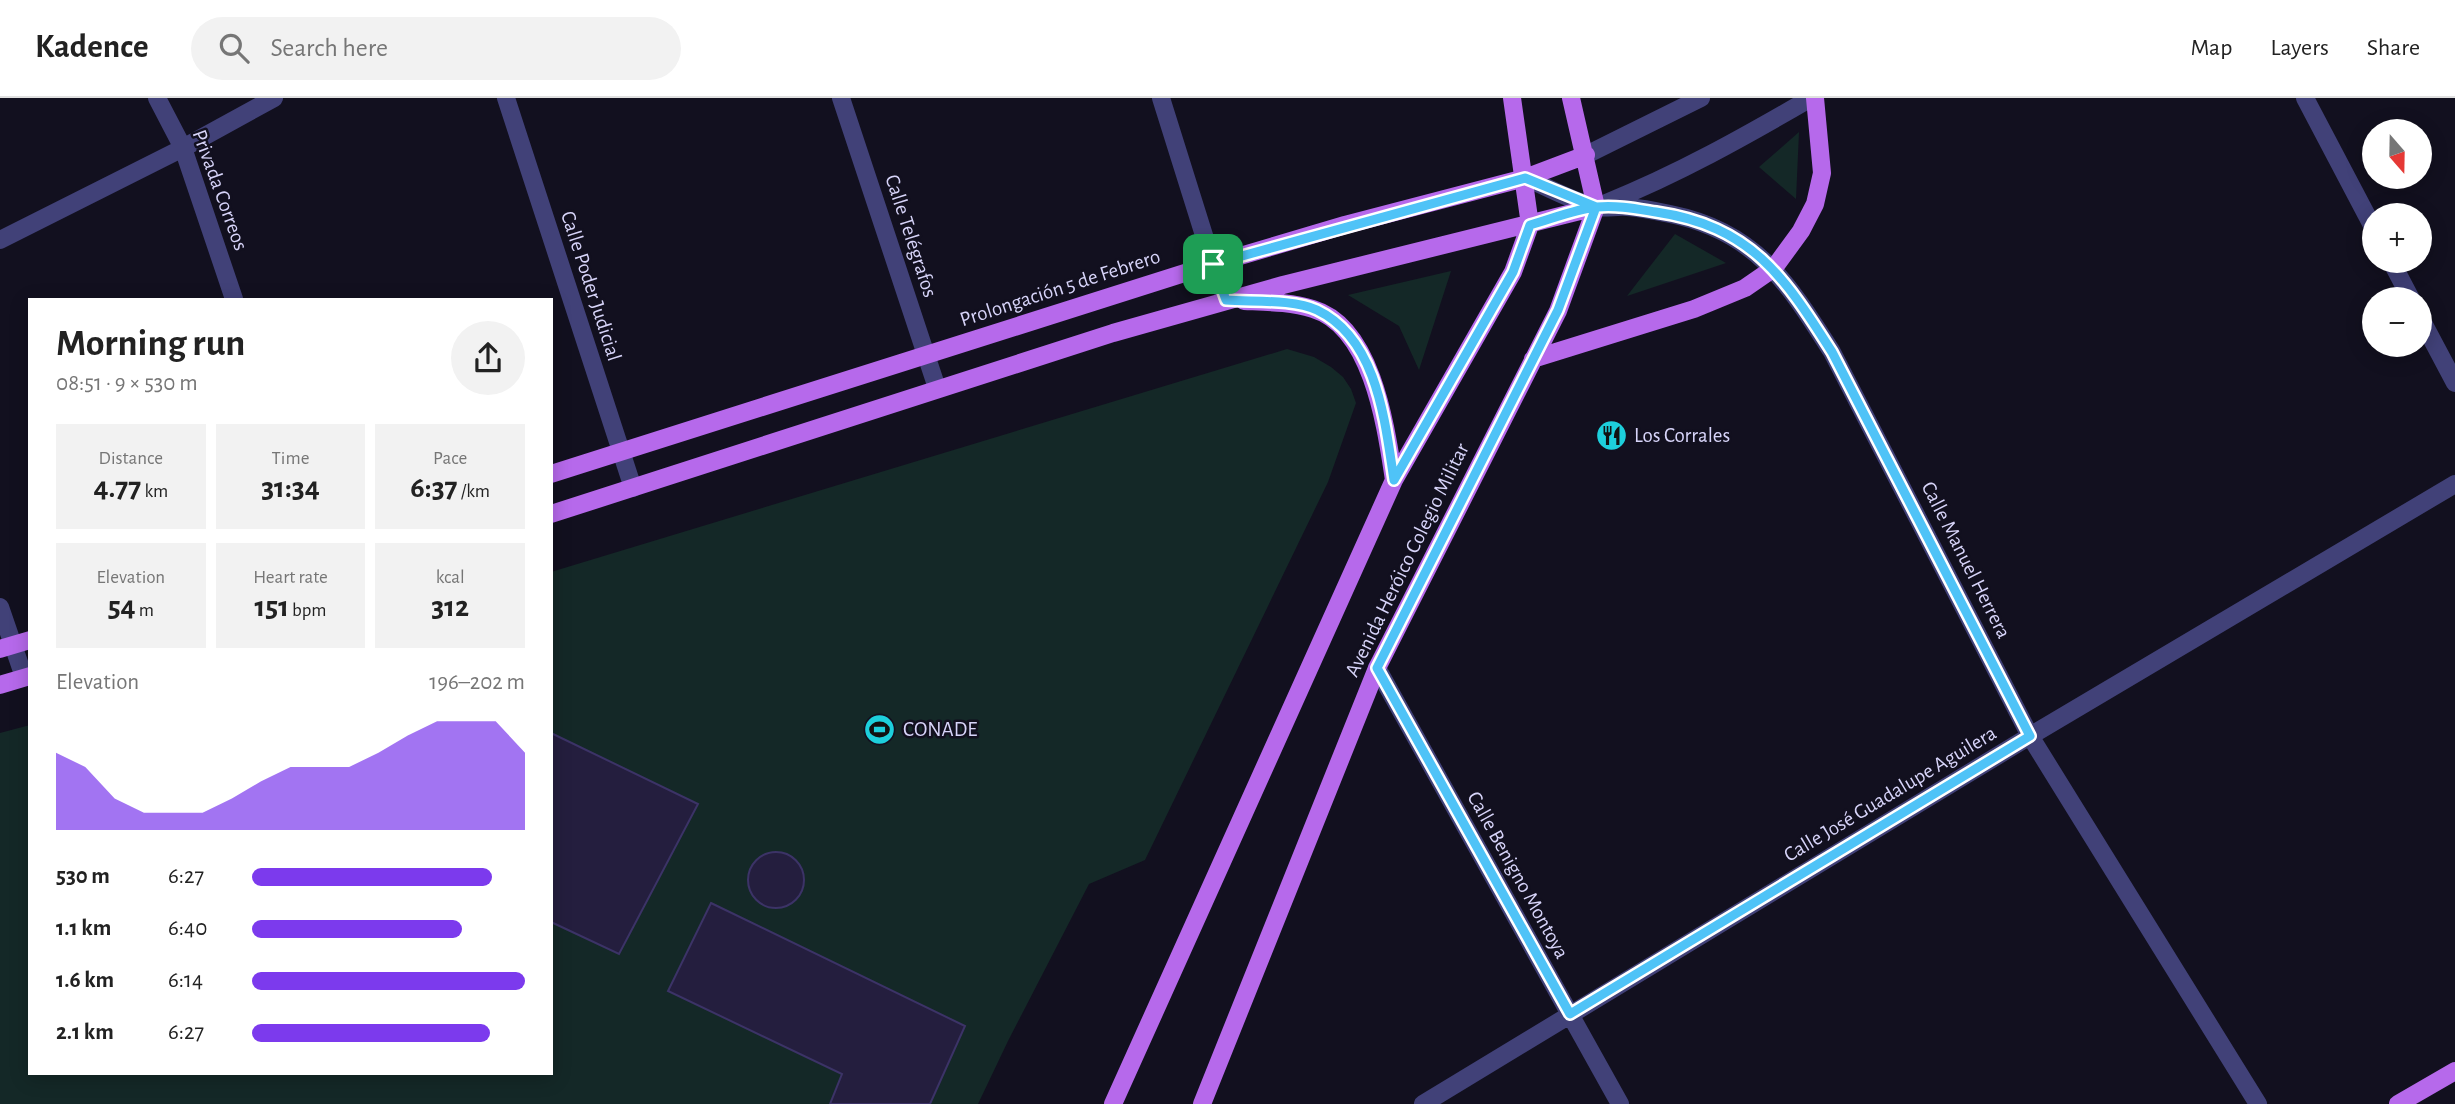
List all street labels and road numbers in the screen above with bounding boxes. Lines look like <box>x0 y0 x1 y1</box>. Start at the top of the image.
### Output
street label: Privada Correos <box>188 127 252 253</box>
street label: Calle Telégrafos <box>881 172 941 300</box>
street label: Calle Poder Judicial <box>557 208 625 364</box>
street label: Prolongación 5 de Febrero <box>957 246 1163 330</box>
street label: Avenida Heróico Colegio Militar <box>1341 440 1473 680</box>
street label: Calle Manuel Herrera <box>1917 478 2015 642</box>
street label: Calle José Guadalupe Aguilera <box>1780 722 2000 866</box>
street label: Calle Benigno Montoya <box>1463 788 1573 962</box>

